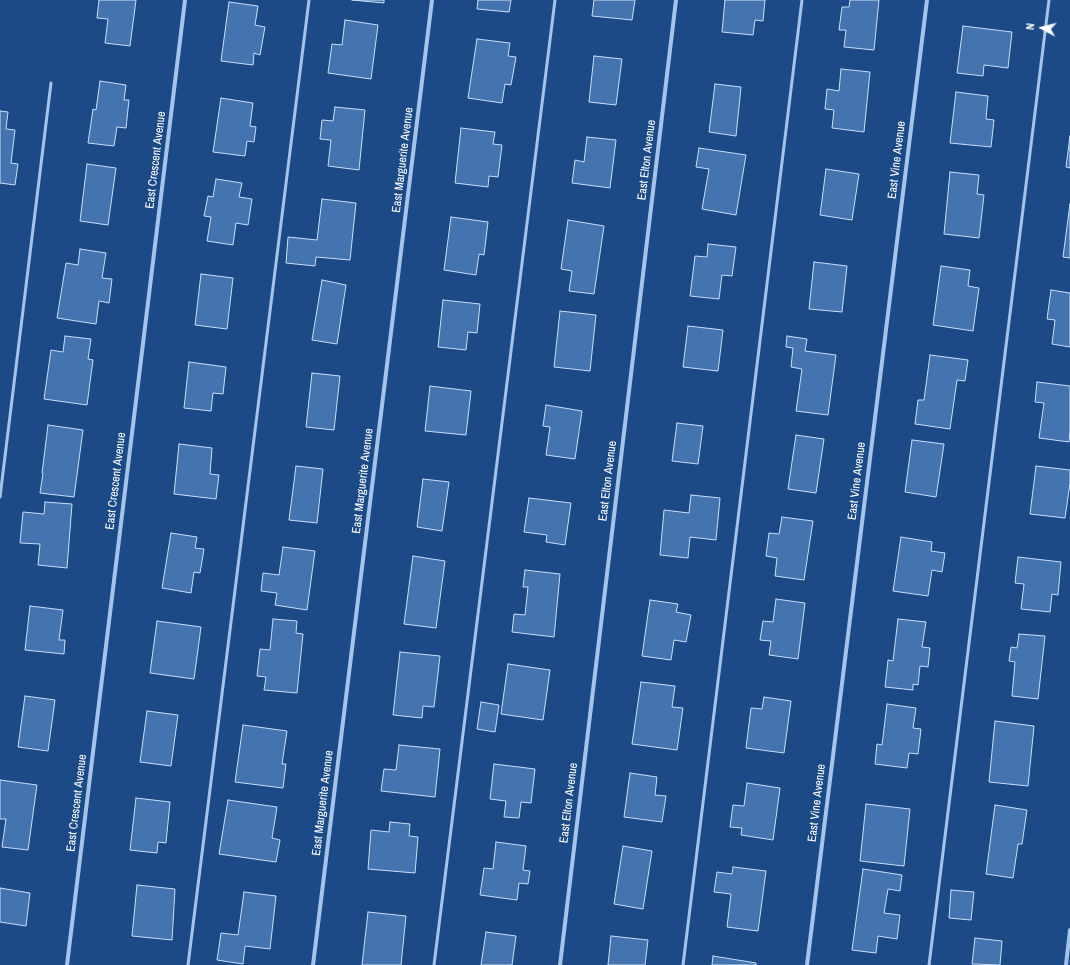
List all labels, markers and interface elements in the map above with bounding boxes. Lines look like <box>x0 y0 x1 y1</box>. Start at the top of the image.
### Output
north arrow <box>1022 8 1062 48</box>
text: N <box>1023 22 1037 31</box>
street label: East Marguerite Avenue <box>389 107 417 213</box>
street label: East Crescent Avenue <box>143 111 169 209</box>
street label: East Elton Avenue <box>635 119 659 201</box>
street label: East Vine Avenue <box>885 120 909 200</box>
street label: East Marguerite Avenue <box>349 428 377 534</box>
street label: East Crescent Avenue <box>103 432 129 530</box>
street label: East Elton Avenue <box>596 440 620 522</box>
street label: East Vine Avenue <box>845 441 869 521</box>
street label: East Marguerite Avenue <box>309 750 337 856</box>
street label: East Crescent Avenue <box>64 754 90 852</box>
street label: East Elton Avenue <box>557 762 581 844</box>
street label: East Vine Avenue <box>805 763 829 843</box>

